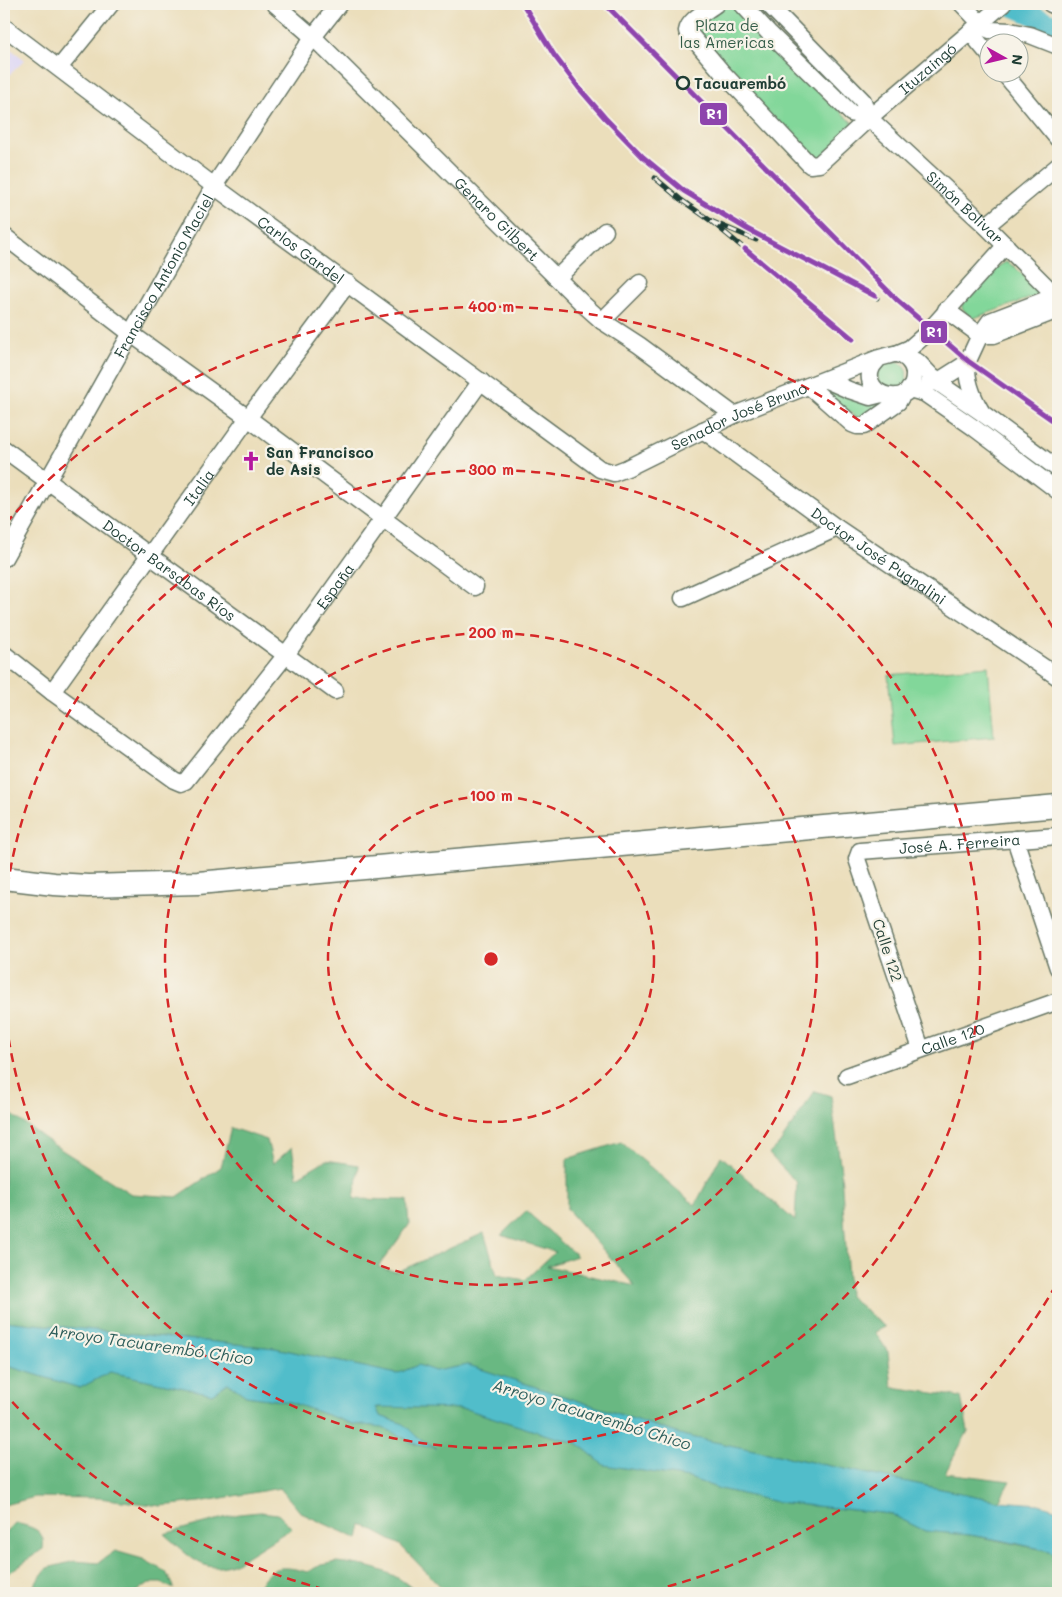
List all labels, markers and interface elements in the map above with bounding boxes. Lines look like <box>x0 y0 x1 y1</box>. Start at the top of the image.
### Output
park label: Plaza de las Americas <box>680 15 774 52</box>
north arrow <box>980 32 1030 82</box>
street label: Ituzaingó <box>894 38 960 99</box>
text: N <box>1007 53 1028 66</box>
place label: Tacuarembó <box>694 73 786 93</box>
marker: Tacuarembó <box>676 76 690 90</box>
line badge: R1 <box>699 102 728 126</box>
text: R1 <box>706 104 722 123</box>
street label: Simón Bolivar <box>922 166 1008 248</box>
street label: Genaro Gilbert <box>450 172 544 265</box>
street label: Francisco Antonio Maciel <box>109 190 218 362</box>
street label: Carlos Gardel <box>253 211 348 288</box>
text: 400 m <box>468 296 514 316</box>
line badge: R1 <box>920 320 948 344</box>
text: R1 <box>926 322 942 341</box>
street label: Senador José Bruno <box>667 377 810 455</box>
place label: San Francisco de Asis <box>266 442 374 479</box>
church icon: San Francisco de Asis <box>240 450 262 472</box>
text: 300 m <box>468 459 514 479</box>
street label: Italia <box>179 465 218 509</box>
street label: Doctor José Pugnalini <box>807 502 950 609</box>
street label: Doctor Barsabas Ríos <box>99 515 240 625</box>
street label: España <box>312 559 358 613</box>
text: 200 m <box>469 622 514 642</box>
text: 100 m <box>469 785 513 805</box>
street label: José A. Ferreira <box>898 829 1021 858</box>
street label: Calle 122 <box>868 916 908 984</box>
centre of rings <box>482 950 500 968</box>
street label: Calle 120 <box>918 1018 987 1059</box>
water label: Arroyo Tacuarembó Chico <box>47 1319 255 1369</box>
water label: Arroyo Tacuarembó Chico <box>490 1374 694 1454</box>

